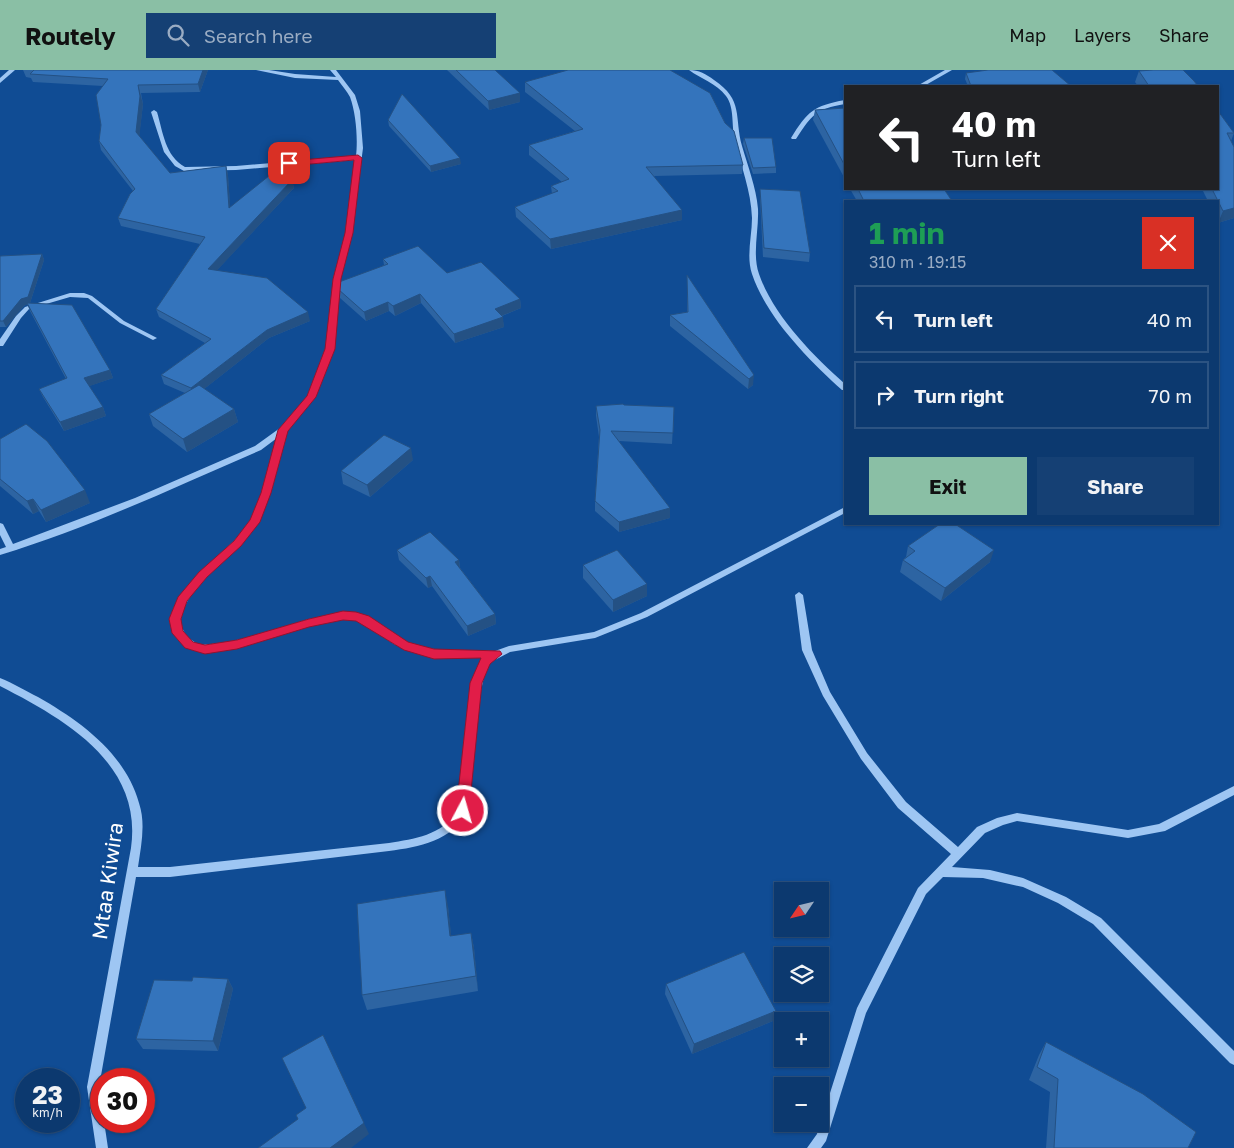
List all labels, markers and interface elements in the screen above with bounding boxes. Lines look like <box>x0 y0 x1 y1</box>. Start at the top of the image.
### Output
search box <box>146 13 496 58</box>
text: Routely <box>25 21 116 50</box>
icon: search <box>164 21 192 49</box>
text: Search here <box>204 24 313 47</box>
text: Map <box>1009 24 1046 46</box>
text: Layers <box>1074 24 1131 46</box>
text: Share <box>1159 24 1209 46</box>
text: 40 m <box>952 103 1036 145</box>
icon: left <box>869 105 934 170</box>
pin <box>268 142 310 184</box>
text: Turn left <box>952 145 1041 172</box>
icon: arrive <box>275 149 303 177</box>
text: 1 min <box>869 215 945 251</box>
button: close <box>1142 217 1194 269</box>
text: 310 m · 19:15 <box>869 252 966 272</box>
icon: left <box>871 305 899 333</box>
text: Turn left <box>914 308 993 331</box>
text: 40 m <box>1147 308 1192 331</box>
icon: right <box>871 381 899 409</box>
text: Turn right <box>914 384 1004 407</box>
text: 70 m <box>1149 384 1192 407</box>
button: Exit <box>869 457 1027 515</box>
button: Share <box>1037 457 1194 515</box>
position arrow <box>436 784 488 836</box>
street label: Mtaa Kiwira <box>86 821 128 941</box>
north arrow <box>774 882 829 938</box>
map controls <box>774 882 829 1132</box>
button: layers <box>774 947 829 1002</box>
button: + <box>774 1012 829 1067</box>
speed limit sign: 30 <box>90 1068 155 1133</box>
button: − <box>774 1077 829 1132</box>
text: 23 <box>32 1079 63 1110</box>
text: km/h <box>32 1105 63 1120</box>

